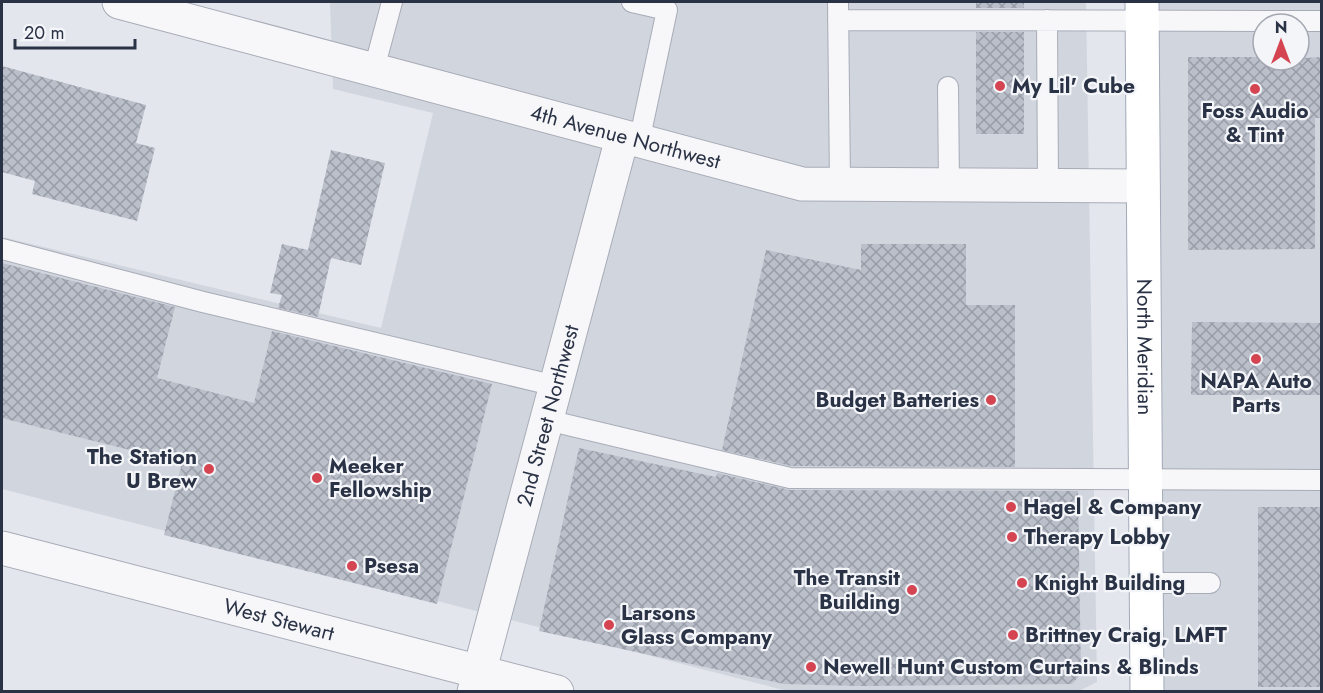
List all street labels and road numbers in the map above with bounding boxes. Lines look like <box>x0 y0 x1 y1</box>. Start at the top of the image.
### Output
street label: 4th Avenue Northwest <box>527 97 724 177</box>
street label: North Meridian <box>1129 279 1160 415</box>
street label: 2nd Street Northwest <box>509 321 586 510</box>
street label: West Stewart <box>220 591 338 649</box>

